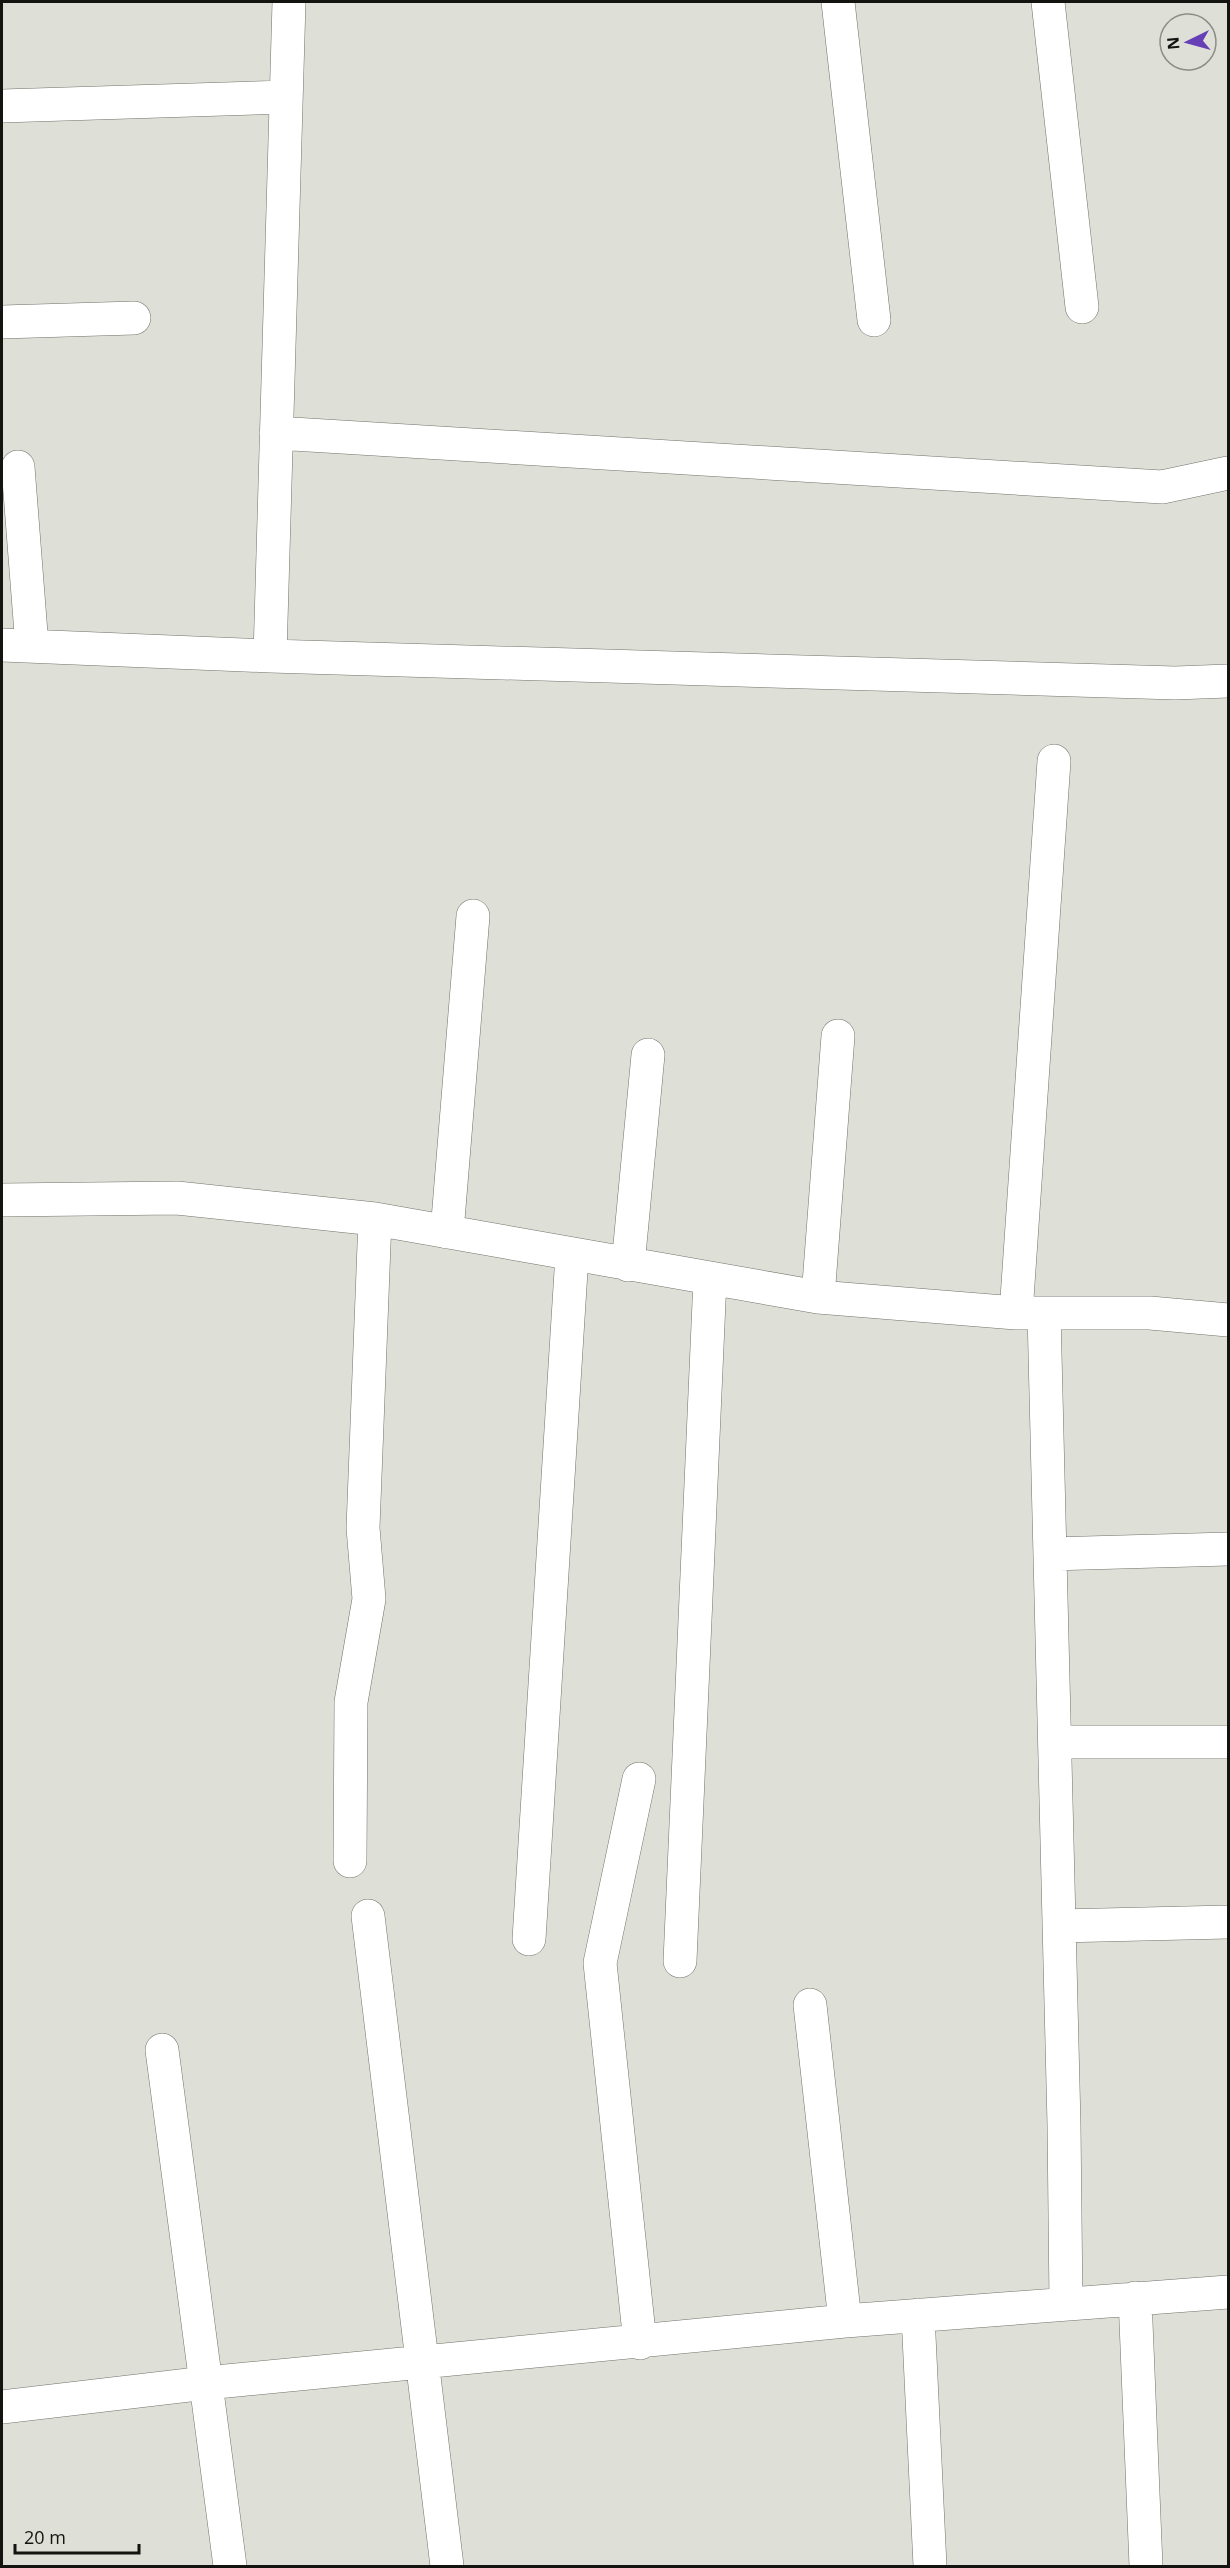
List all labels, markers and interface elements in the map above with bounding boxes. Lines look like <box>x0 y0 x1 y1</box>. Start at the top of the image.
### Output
north arrow <box>1158 12 1218 72</box>
text: N <box>1162 36 1185 51</box>
scale bar <box>15 2517 140 2555</box>
text: 20 m <box>24 2525 66 2549</box>

